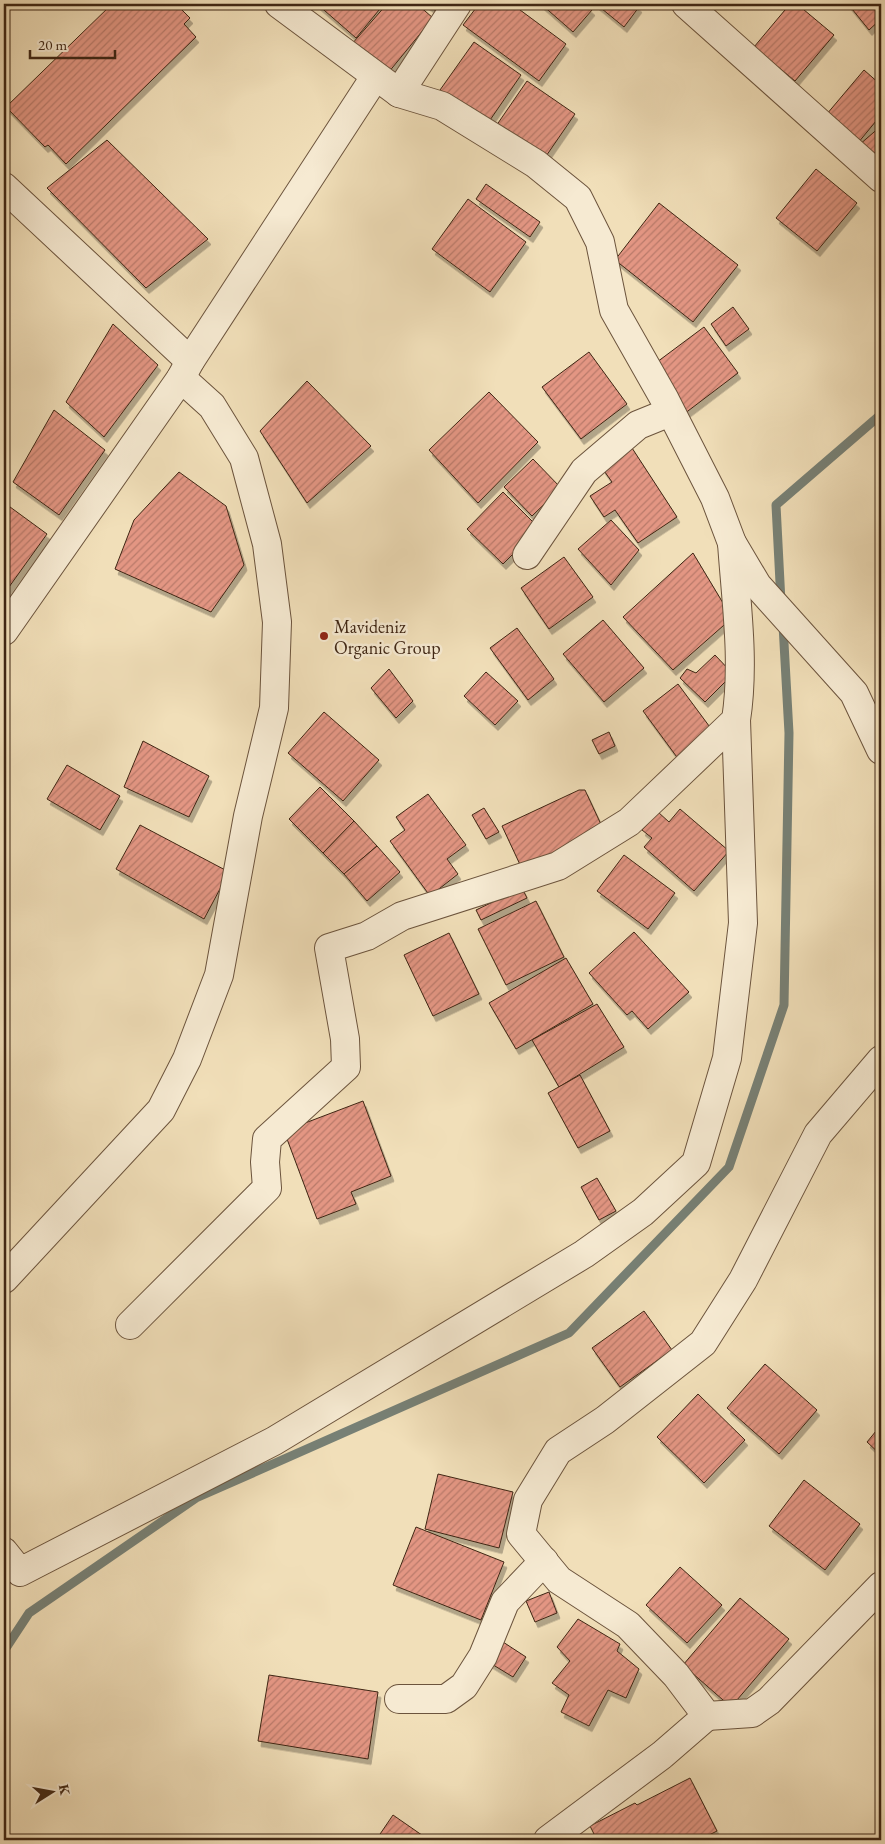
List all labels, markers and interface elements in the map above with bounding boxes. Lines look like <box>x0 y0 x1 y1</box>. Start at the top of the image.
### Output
scale bar <box>30 28 115 60</box>
text: 20 m <box>38 35 67 54</box>
place label: Mavideniz Organic Group <box>334 615 440 659</box>
marker: Mavideniz Organic Group <box>318 630 330 642</box>
north arrow <box>28 1766 78 1816</box>
text: K <box>55 1783 75 1797</box>

